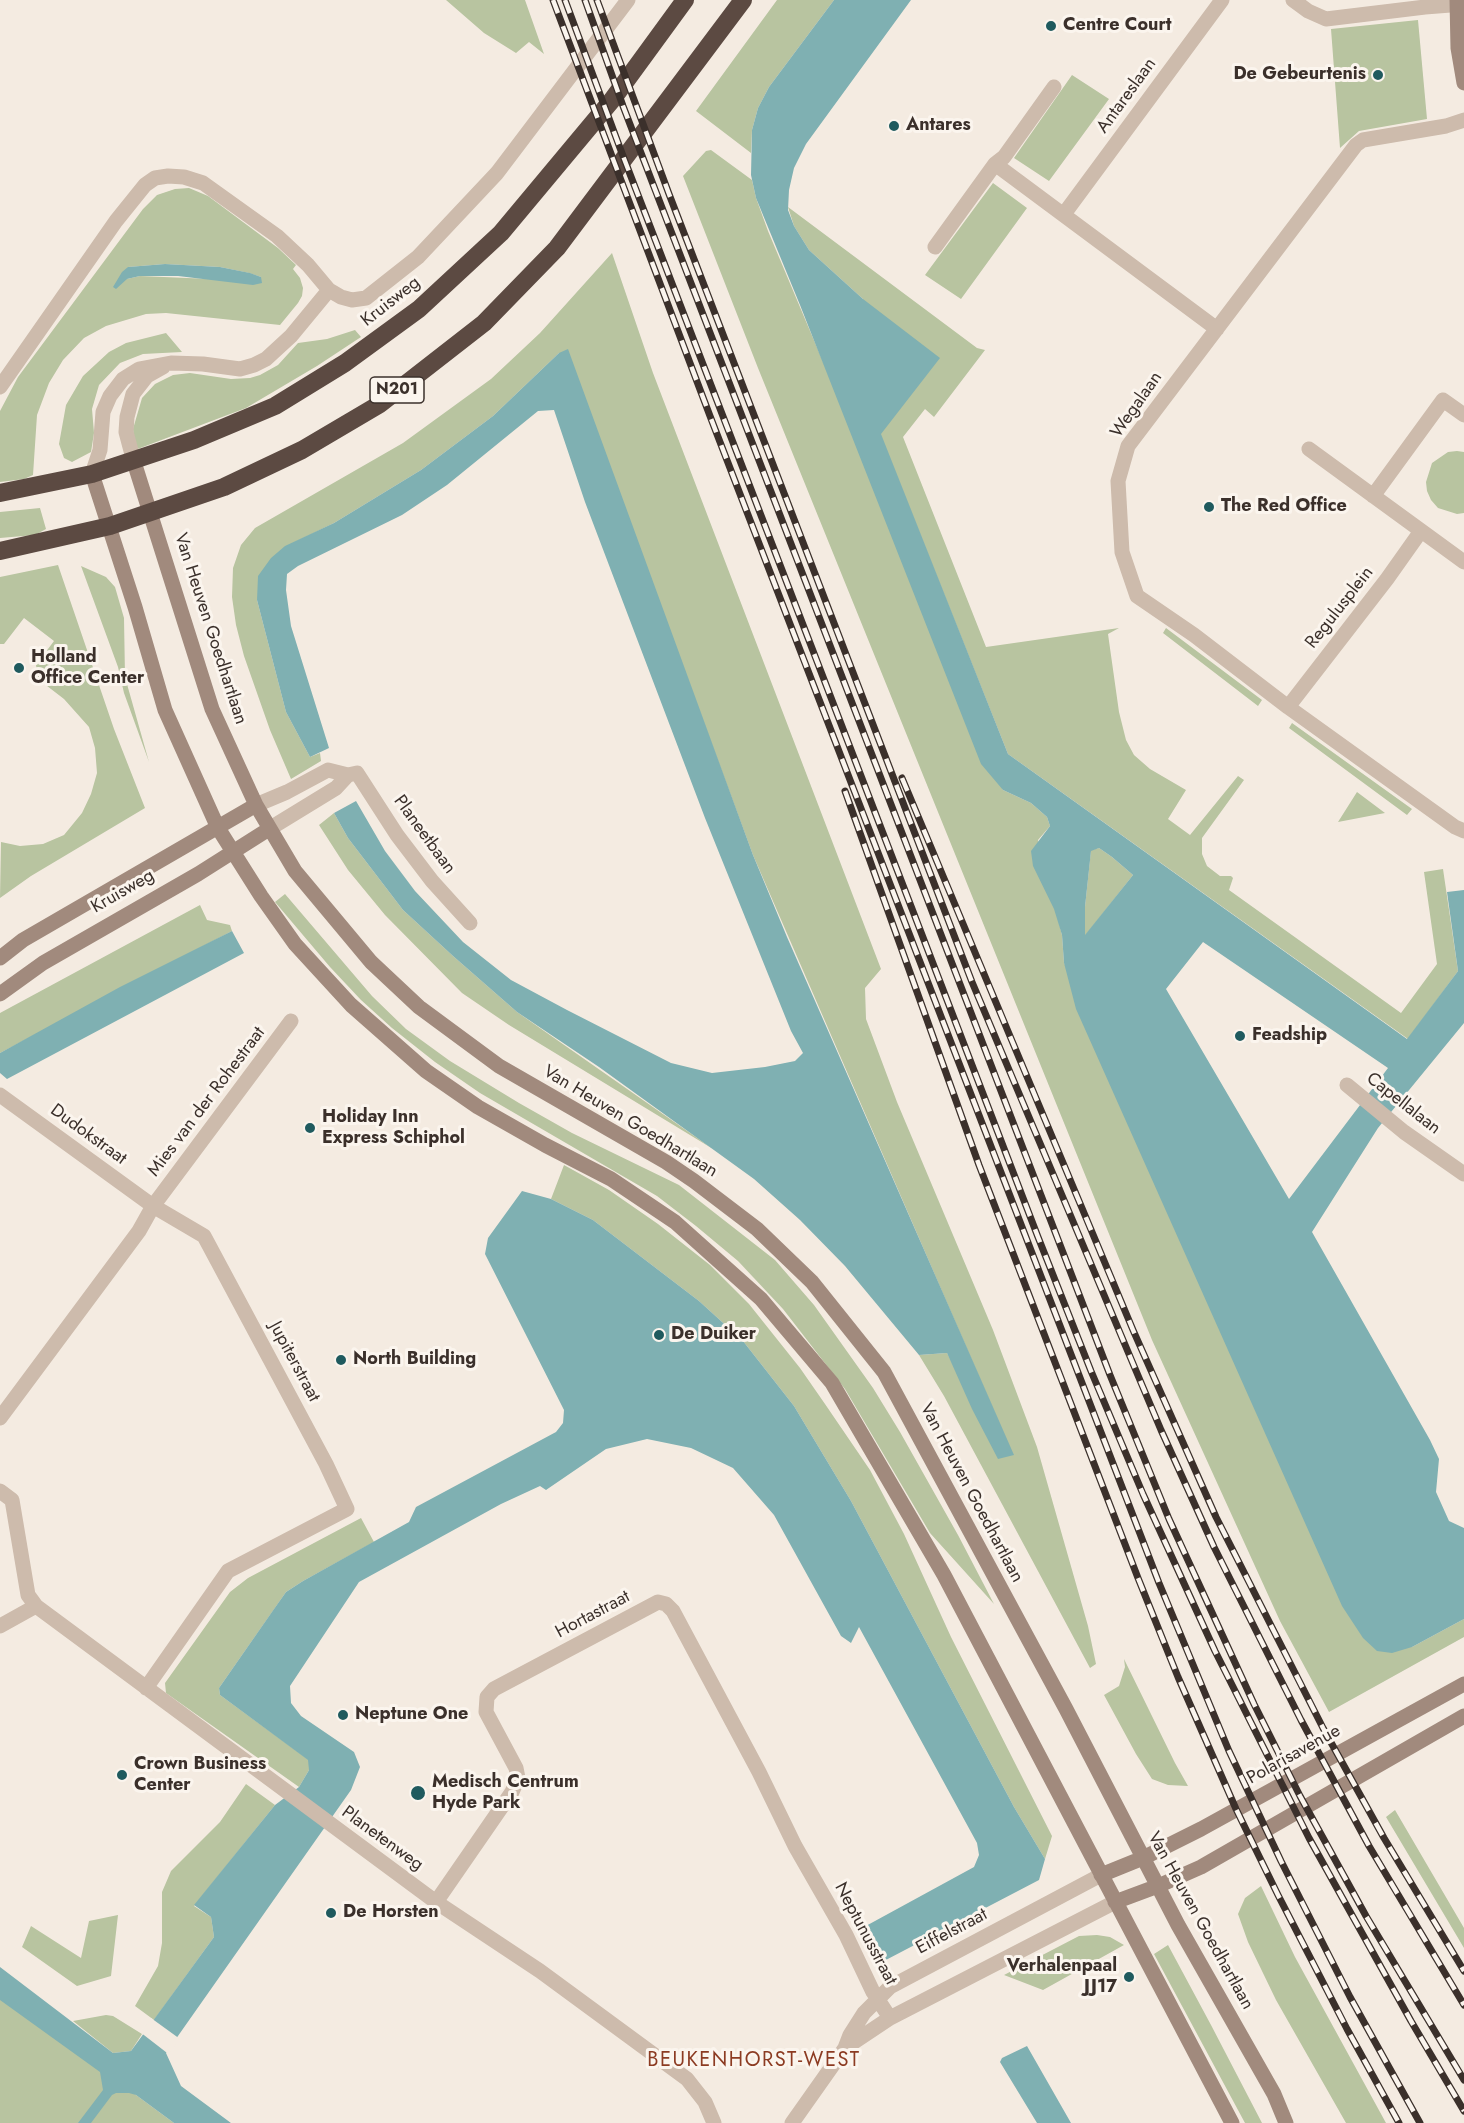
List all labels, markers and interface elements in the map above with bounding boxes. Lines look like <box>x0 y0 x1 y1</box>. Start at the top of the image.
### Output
place label: Centre Court <box>1063 15 1172 37</box>
marker: Centre Court <box>1044 19 1058 33</box>
street label: Antareslaan <box>1093 54 1161 138</box>
place label: De Gebeurtenis <box>1233 64 1366 86</box>
marker: De Gebeurtenis <box>1371 68 1385 82</box>
place label: Antares <box>906 115 971 137</box>
marker: Antares <box>887 119 901 133</box>
street label: Kruisweg <box>357 272 425 332</box>
street label: Wegalaan <box>1107 368 1167 442</box>
road number: N201 <box>370 377 424 403</box>
place label: The Red Office <box>1221 496 1347 518</box>
marker: The Red Office <box>1202 500 1216 514</box>
street label: Van Heuven Goedhartlaan <box>169 531 251 727</box>
street label: Regulusplein <box>1301 563 1379 653</box>
place label: Holland Office Center <box>31 647 144 690</box>
marker: Holland Office Center <box>12 661 26 675</box>
street label: Planeetbaan <box>388 791 460 879</box>
street label: Kruisweg <box>88 865 158 919</box>
street label: Mies van der Rohestraat <box>144 1023 270 1181</box>
place label: Feadship <box>1252 1025 1327 1047</box>
marker: Feadship <box>1233 1029 1247 1043</box>
street label: Van Heuven Goedhartlaan <box>539 1061 721 1183</box>
street label: Capellalaan <box>1362 1068 1444 1140</box>
street label: Dudokstraat <box>46 1100 130 1170</box>
place label: Holiday Inn Express Schiphol <box>322 1107 465 1150</box>
marker: Holiday Inn Express Schiphol <box>303 1121 317 1135</box>
street label: Jupiterstraat <box>264 1318 324 1406</box>
place label: De Duiker <box>671 1324 756 1346</box>
marker: De Duiker <box>652 1328 666 1342</box>
place label: North Building <box>353 1349 476 1371</box>
marker: North Building <box>334 1353 348 1367</box>
street label: Van Heuven Goedhartlaan <box>915 1400 1027 1586</box>
street label: Hortastraat <box>552 1586 634 1644</box>
place label: Neptune One <box>355 1704 468 1726</box>
marker: Neptune One <box>336 1708 350 1722</box>
street label: Polarisavenue <box>1243 1720 1345 1790</box>
place label: Crown Business Center <box>134 1754 266 1796</box>
marker: Crown Business Center <box>115 1768 129 1782</box>
place label: Medisch Centrum Hyde Park <box>432 1772 579 1814</box>
marker: Medisch Centrum Hyde Park <box>409 1784 427 1802</box>
street label: Planetenweg <box>337 1802 427 1876</box>
street label: Van Heuven Goedhartlaan <box>1142 1828 1258 2014</box>
street label: Neptunusstraat <box>829 1879 901 1989</box>
place label: De Horsten <box>343 1902 439 1924</box>
street label: Eiffelstraat <box>913 1904 991 1960</box>
marker: De Horsten <box>324 1906 338 1920</box>
place label: Verhalenpaal JJ17 <box>1007 1956 1117 1998</box>
marker: Verhalenpaal JJ17 <box>1122 1970 1136 1984</box>
district label: BEUKENHORST-WEST <box>647 2049 861 2073</box>

